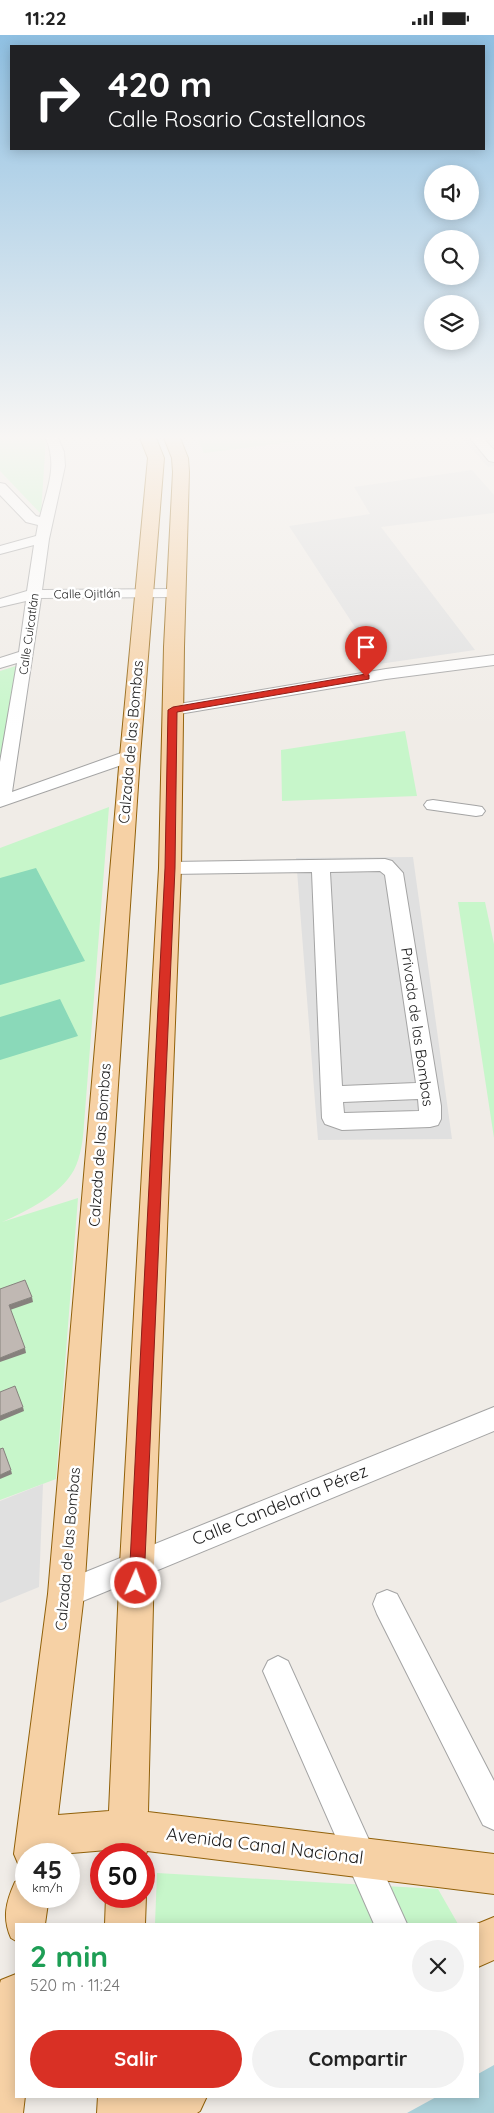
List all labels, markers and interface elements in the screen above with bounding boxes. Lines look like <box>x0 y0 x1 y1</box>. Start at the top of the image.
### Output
text: 11:22 <box>25 6 67 30</box>
text: 420 m <box>108 62 212 106</box>
icon: right <box>25 65 90 130</box>
text: Calle Rosario Castellanos <box>108 105 366 133</box>
map controls <box>424 165 479 350</box>
button: sound <box>424 165 479 220</box>
button: search <box>424 230 479 285</box>
button: layers <box>424 295 479 350</box>
street label: Calle Ojitlán <box>54 585 120 602</box>
street label: Calle Cuicatlán <box>15 592 42 676</box>
pin <box>345 626 387 677</box>
icon: arrive <box>352 633 380 661</box>
street label: Calzada de las Bombas <box>114 659 147 824</box>
street label: Privada de las Bombas <box>397 946 438 1108</box>
street label: Calzada de las Bombas <box>84 1063 115 1227</box>
street label: Calle Candelaria Pérez <box>188 1459 371 1550</box>
street label: Calzada de las Bombas <box>51 1466 84 1631</box>
position arrow <box>109 1556 161 1608</box>
street label: Avenida Canal Nacional <box>165 1822 365 1869</box>
speed limit sign: 50 <box>90 1843 155 1908</box>
text: 45 <box>33 1854 62 1885</box>
text: km/h <box>32 1880 63 1895</box>
text: 2 min <box>30 1937 108 1975</box>
button: close <box>412 1940 464 1992</box>
text: 520 m · 11:24 <box>30 1975 120 1995</box>
button: Salir <box>30 2030 242 2088</box>
button: Compartir <box>252 2030 464 2088</box>

